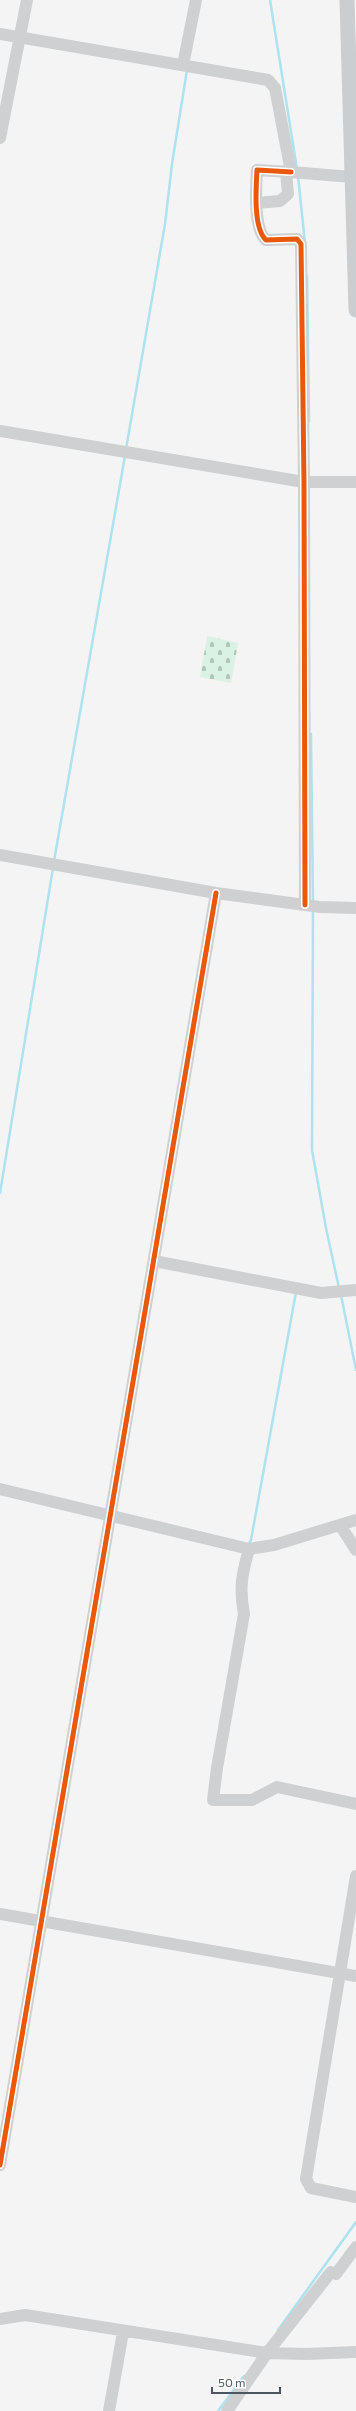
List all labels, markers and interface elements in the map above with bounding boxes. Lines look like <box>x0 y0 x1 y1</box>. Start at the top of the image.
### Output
scale bar <box>212 2369 280 2395</box>
text: 50 m <box>218 2375 246 2389</box>

